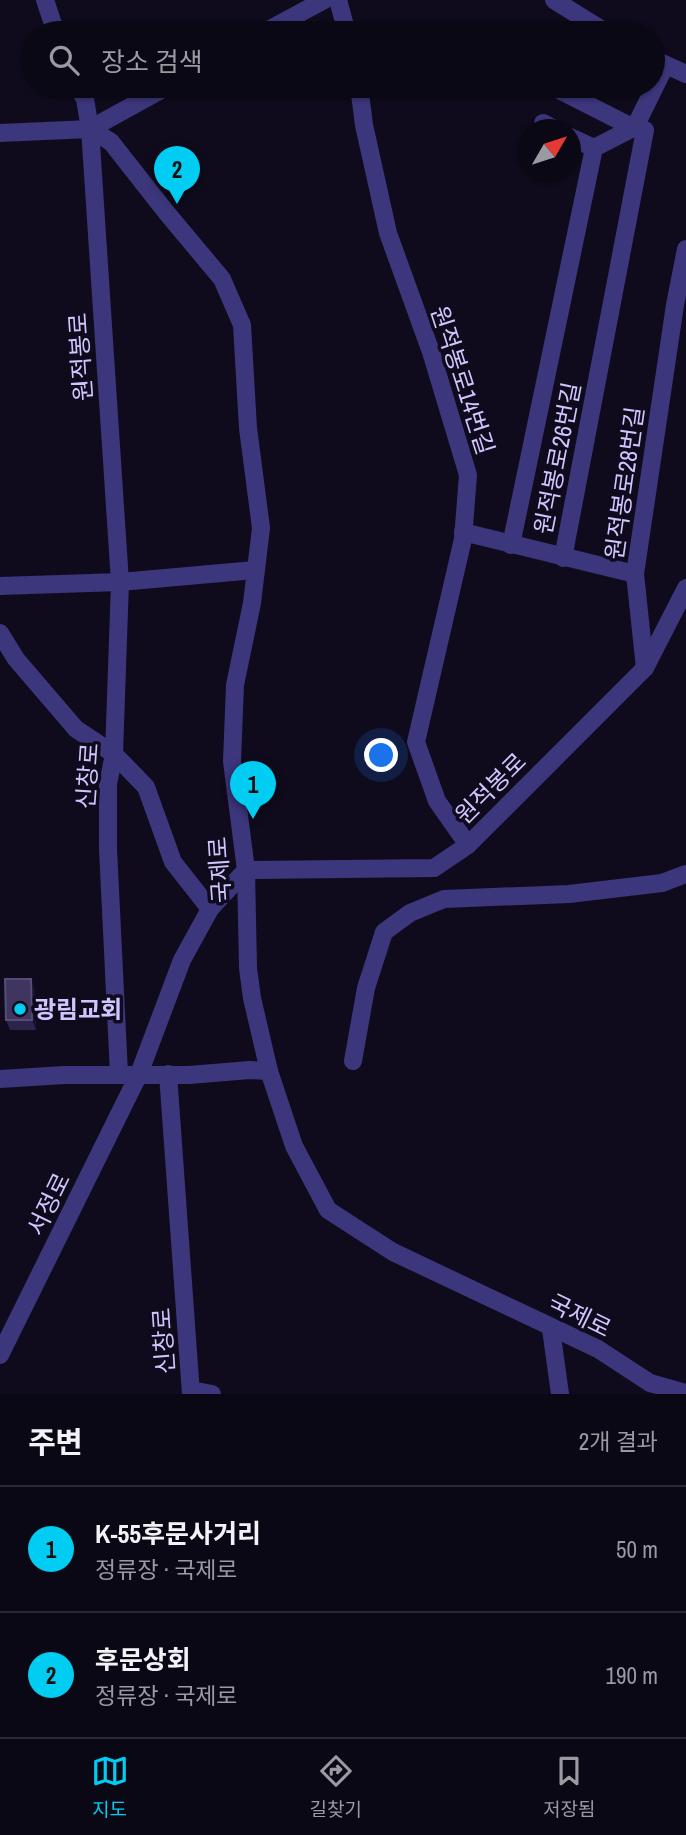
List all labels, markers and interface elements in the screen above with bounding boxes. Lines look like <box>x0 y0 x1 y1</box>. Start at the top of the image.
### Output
search box <box>21 21 665 98</box>
icon: search <box>45 41 83 79</box>
text: 장소 검색 <box>101 44 203 79</box>
north arrow <box>518 119 581 182</box>
pin: 2 <box>154 146 200 204</box>
street label: 원적봉로14번길 <box>424 302 502 458</box>
street label: 원적봉로 <box>61 312 99 402</box>
street label: 원적봉로26번길 <box>527 379 587 537</box>
street label: 원적봉로28번길 <box>597 404 651 562</box>
your location <box>364 738 398 772</box>
street label: 신창로 <box>69 742 105 810</box>
street label: 원적봉로 <box>447 745 533 831</box>
pin: 1 <box>230 761 276 819</box>
street label: 국제로 <box>201 836 237 904</box>
place label: 광림교회 <box>34 993 122 1025</box>
marker: 광림교회 <box>12 1001 28 1017</box>
street label: 서정로 <box>19 1167 77 1241</box>
street label: 국제로 <box>543 1286 617 1344</box>
street label: 신창로 <box>145 1307 181 1375</box>
text: 주변 <box>28 1422 83 1462</box>
text: 2개 결과 <box>579 1426 658 1457</box>
text: K-55후문사거리 <box>95 1516 261 1551</box>
text: 1 <box>46 1534 56 1565</box>
text: 50 m <box>616 1534 658 1565</box>
text: 정류장 · 국제로 <box>95 1554 238 1585</box>
text: 후문상회 <box>95 1642 191 1677</box>
text: 2 <box>46 1660 56 1691</box>
text: 190 m <box>606 1660 658 1691</box>
text: 정류장 · 국제로 <box>95 1680 238 1711</box>
tab: 지도 <box>91 1752 129 1822</box>
tab: 길찾기 <box>310 1752 362 1822</box>
tab: 저장됨 <box>543 1752 595 1822</box>

